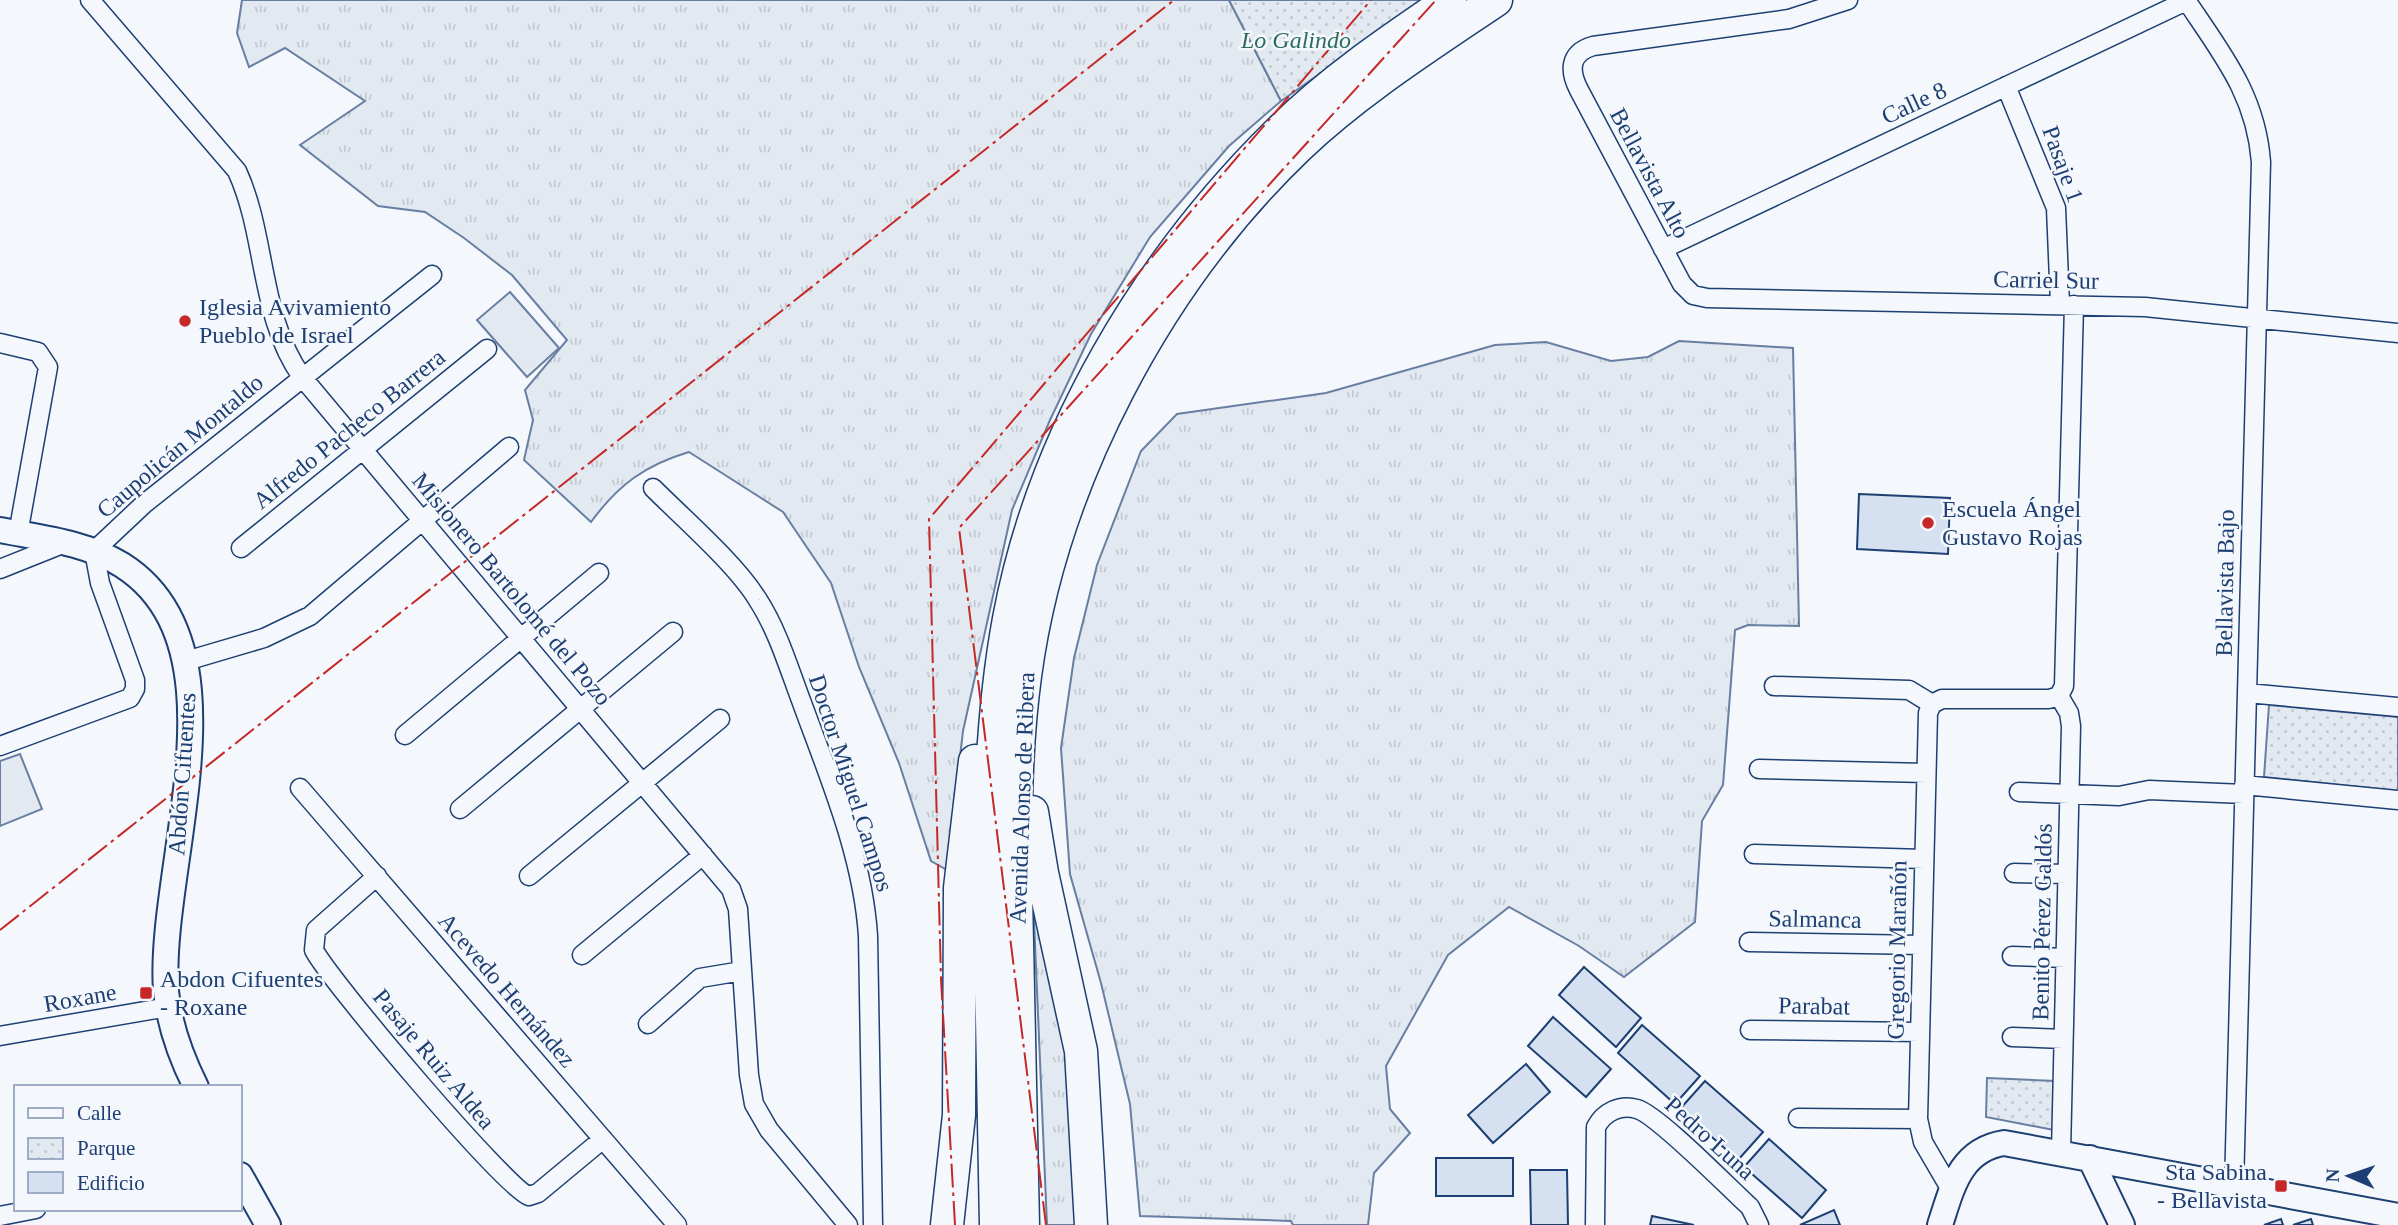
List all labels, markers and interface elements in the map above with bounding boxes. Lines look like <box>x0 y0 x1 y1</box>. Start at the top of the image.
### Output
park label: Lo Galindo <box>1240 27 1351 53</box>
street label: Calle 8 <box>1877 77 1951 129</box>
street label: Bellavista Alto <box>1605 104 1695 242</box>
street label: Pasaje 1 <box>2037 122 2089 206</box>
street label: Carriel Sur <box>1993 266 2099 294</box>
place label: Iglesia Avivamiento Pueblo de Israel <box>199 294 391 348</box>
marker: Iglesia Avivamiento Pueblo de Israel <box>177 313 193 329</box>
street label: Alfredo Pacheco Barrera <box>248 344 450 514</box>
street label: Caupolicán Montaldo <box>92 369 268 523</box>
street label: Misionero Bartolomé del Pozo <box>407 468 617 710</box>
place label: Escuela Ángel Gustavo Rojas <box>1942 496 2083 550</box>
street label: Bellavista Bajo <box>2211 509 2239 657</box>
marker: Escuela Ángel Gustavo Rojas <box>1920 515 1936 531</box>
street label: Doctor Miguel Campos <box>804 671 898 895</box>
street label: Avenida Alonso de Ribera <box>1005 671 1039 924</box>
street label: Abdón Cifuentes <box>163 692 201 856</box>
street label: Benito Pérez Galdós <box>2027 823 2057 1021</box>
street label: Gregorio Marañón <box>1882 860 1912 1040</box>
street label: Salmanca <box>1768 905 1862 933</box>
street label: Acevedo Hernández <box>433 908 581 1072</box>
place label: Abdon Cifuentes - Roxane <box>160 966 323 1020</box>
street label: Roxane <box>42 979 118 1017</box>
street label: Pasaje Ruiz Aldea <box>368 984 500 1135</box>
marker: Abdon Cifuentes - Roxane <box>138 985 154 1001</box>
street label: Parabat <box>1778 992 1851 1020</box>
legend <box>14 1085 242 1211</box>
street label: Pedro Luna <box>1660 1091 1760 1185</box>
text: Calle <box>77 1101 121 1125</box>
text: Parque <box>77 1136 135 1160</box>
north arrow <box>2314 1141 2384 1211</box>
place label: Sta Sabina - Bellavista <box>2157 1159 2267 1213</box>
text: N <box>2322 1168 2343 1183</box>
text: Edificio <box>77 1171 145 1195</box>
marker: Sta Sabina - Bellavista <box>2273 1178 2289 1194</box>

